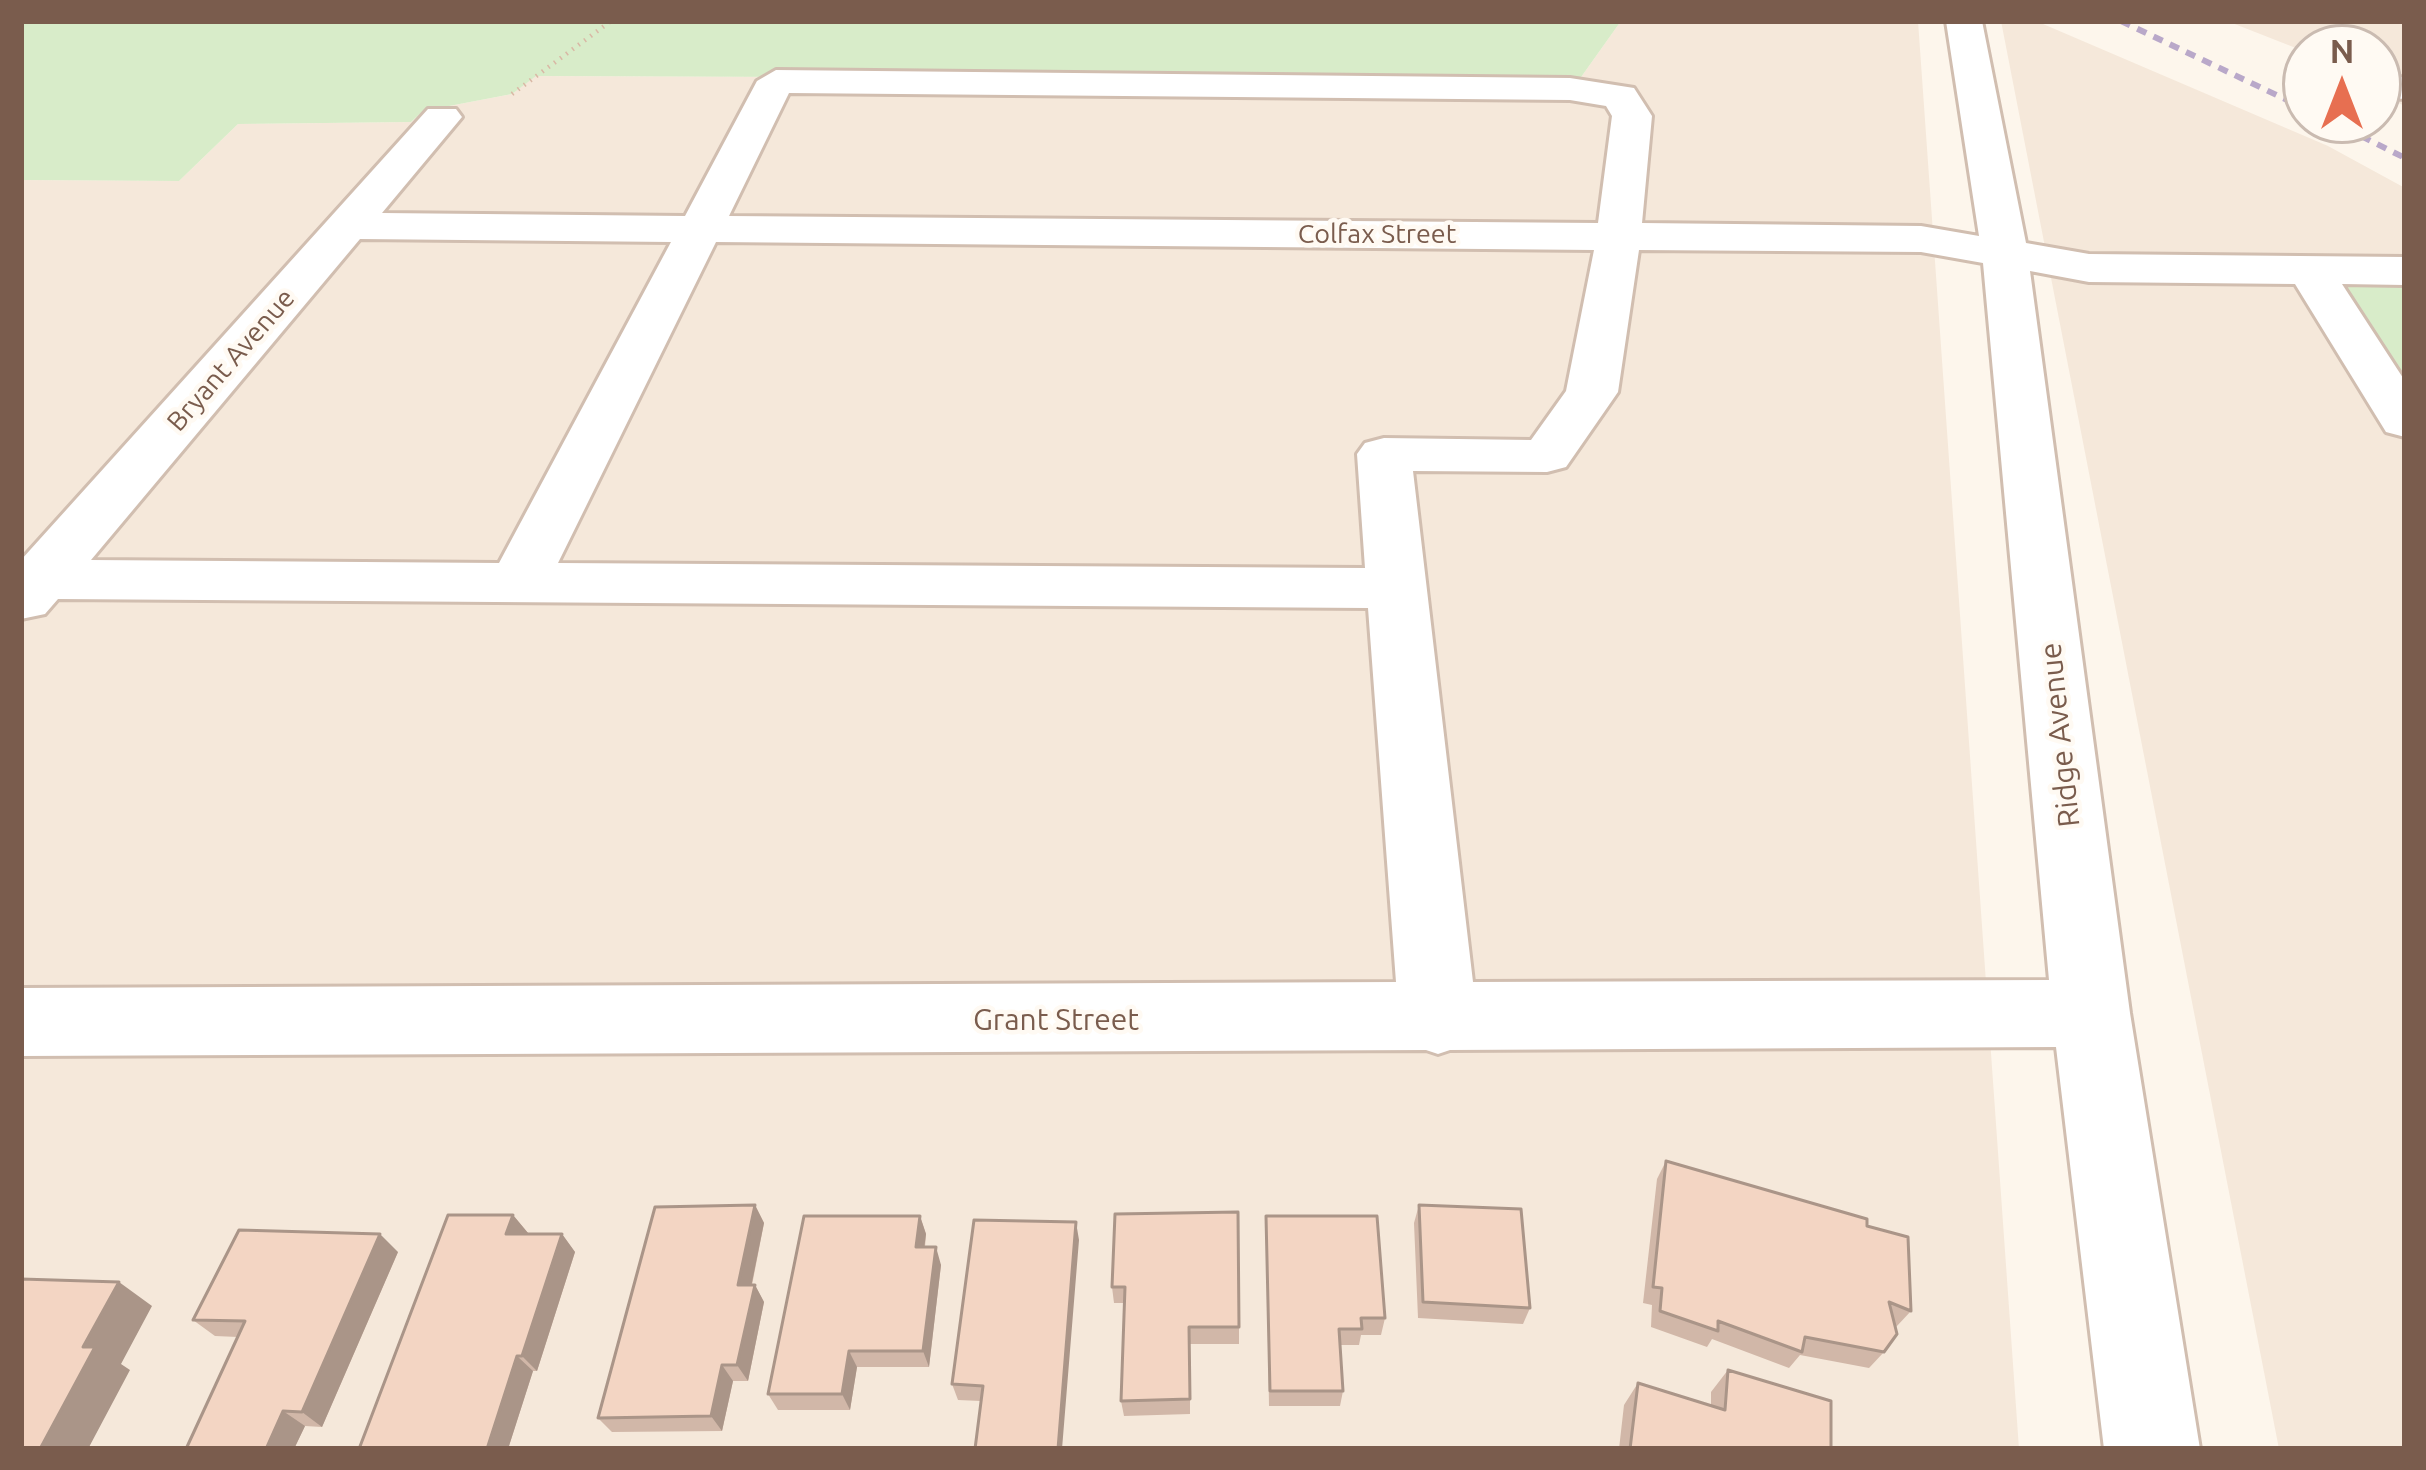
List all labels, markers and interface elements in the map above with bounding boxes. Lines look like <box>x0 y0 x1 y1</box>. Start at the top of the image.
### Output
north arrow <box>2282 24 2402 144</box>
text: N <box>2330 32 2354 69</box>
street label: Colfax Street <box>1298 218 1456 250</box>
street label: Bryant Avenue <box>160 282 302 438</box>
street label: Ridge Avenue <box>2032 641 2088 829</box>
street label: Grant Street <box>973 1002 1139 1038</box>

